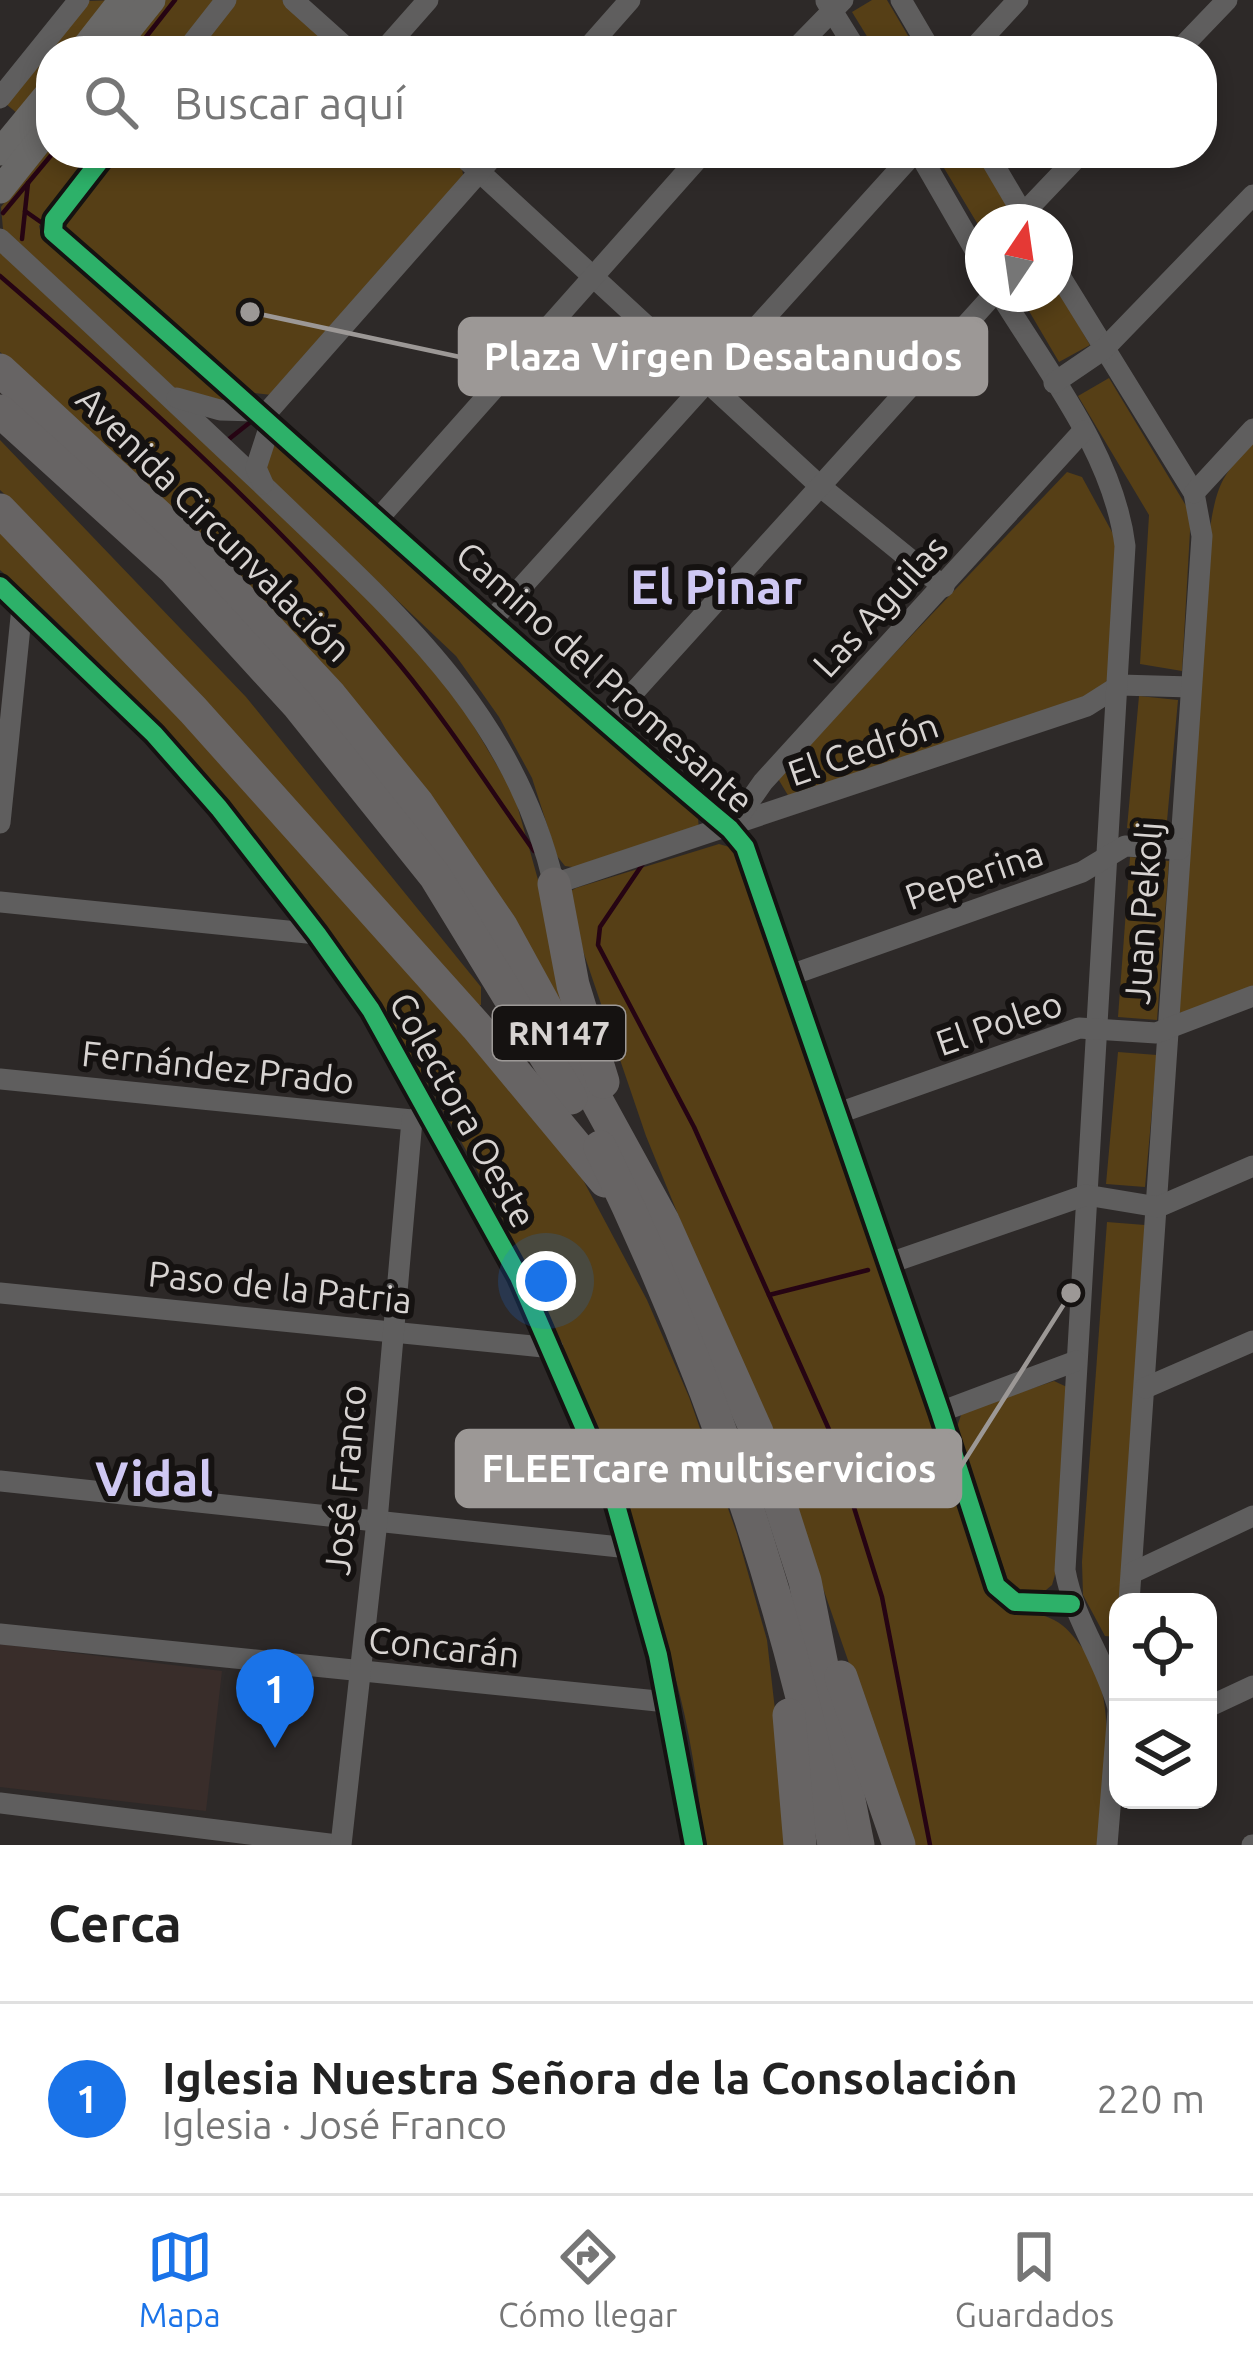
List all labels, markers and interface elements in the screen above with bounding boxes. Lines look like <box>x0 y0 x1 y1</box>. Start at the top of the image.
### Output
search box <box>36 36 1217 168</box>
icon: search <box>78 69 144 135</box>
text: Buscar aquí <box>174 77 405 128</box>
north arrow <box>965 204 1073 312</box>
callout: Plaza Virgen Desatanudos <box>460 319 986 394</box>
text: Plaza Virgen Desatanudos <box>484 334 962 377</box>
street label: Avenida Circunvalación <box>69 378 360 669</box>
street label: Las Aguilas <box>804 527 955 685</box>
street label: Camino del Promesante <box>449 533 762 821</box>
district label: El Pinar <box>630 559 802 613</box>
street label: El Cedrón <box>782 704 943 793</box>
street label: Juan Pekolj <box>1116 820 1169 1006</box>
street label: Peperina <box>900 832 1048 917</box>
street label: El Poleo <box>930 982 1067 1063</box>
street label: Colectora Oeste <box>382 985 545 1234</box>
road number: RN147 <box>493 1006 625 1060</box>
street label: Fernández Prado <box>80 1032 356 1101</box>
your location <box>516 1251 576 1311</box>
street label: Paso de la Patria <box>146 1252 414 1321</box>
street label: José Franco <box>316 1383 373 1577</box>
callout: FLEETcare multiservicios <box>457 1431 960 1506</box>
text: FLEETcare multiservicios <box>481 1446 937 1489</box>
district label: Vidal <box>95 1451 213 1505</box>
map controls <box>1109 1593 1217 1809</box>
button: locate <box>1109 1593 1217 1701</box>
street label: Concarán <box>367 1618 522 1675</box>
pin: 1 <box>236 1649 314 1748</box>
button: layers <box>1109 1701 1217 1809</box>
text: Cerca <box>48 1894 182 1952</box>
text: Iglesia Nuestra Señora de la Consolación <box>162 2052 1018 2103</box>
text: 1 <box>76 2077 98 2120</box>
text: 220 m <box>1096 2077 1205 2120</box>
text: Iglesia · José Franco <box>162 2103 507 2146</box>
tab: Mapa <box>139 2224 221 2333</box>
tab: Cómo llegar <box>498 2224 677 2333</box>
tab: Guardados <box>955 2224 1114 2333</box>

